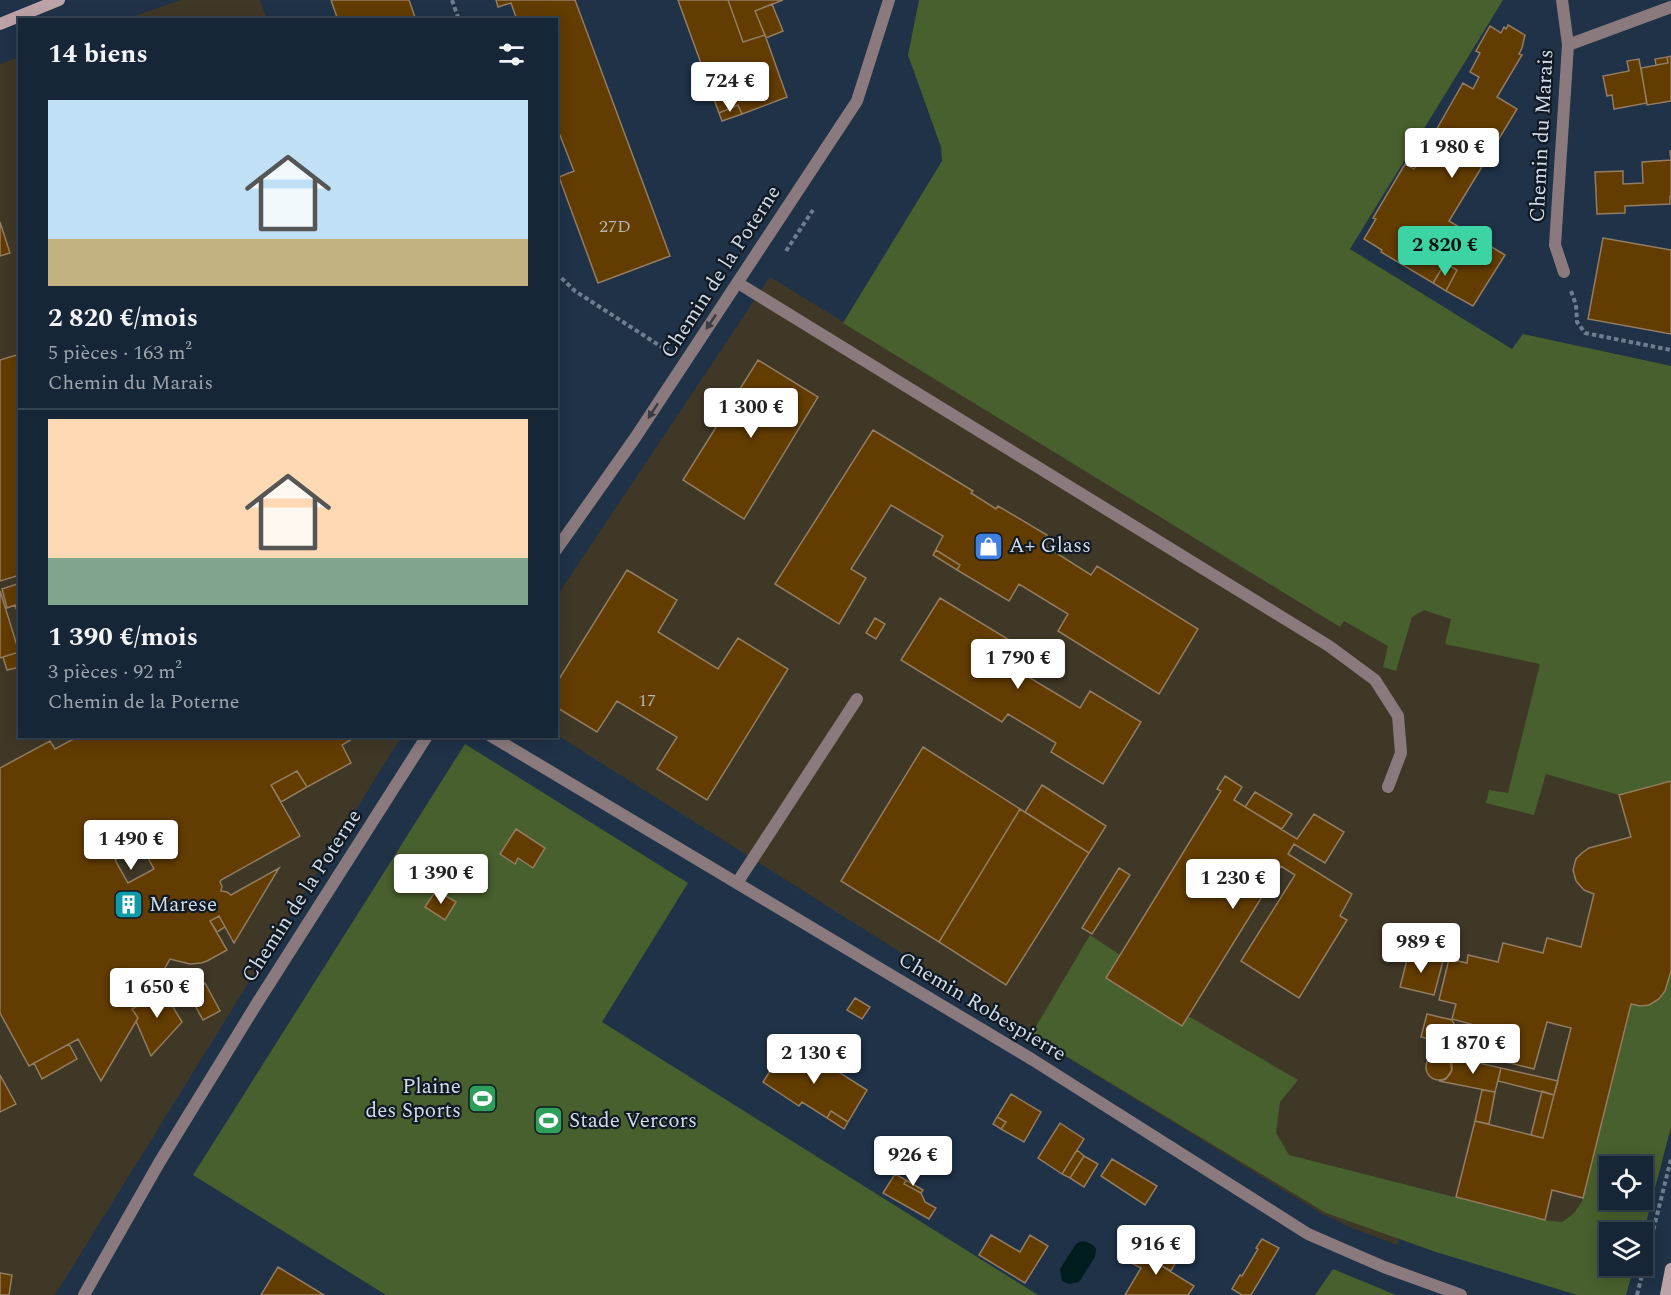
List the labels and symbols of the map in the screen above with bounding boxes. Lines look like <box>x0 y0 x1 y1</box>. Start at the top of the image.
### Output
street label: Chemin du Marais <box>1521 49 1563 223</box>
pin: 724 € <box>688 62 772 113</box>
pin: 1 980 € <box>1397 128 1507 179</box>
street label: Chemin de la Poterne <box>653 179 789 365</box>
house number: 27D <box>599 213 631 240</box>
pin: 2 820 € <box>1390 226 1500 277</box>
one-way arrow <box>706 314 717 331</box>
pin: 1 300 € <box>696 388 806 439</box>
one-way arrow <box>648 403 659 419</box>
shop icon: A+ Glass <box>972 530 1004 562</box>
place label: A+ Glass <box>1009 530 1091 562</box>
pin: 1 790 € <box>963 639 1073 690</box>
house number: 17 <box>638 687 656 714</box>
street label: Chemin de la Poterne <box>234 803 370 989</box>
pin: 1 490 € <box>76 820 186 871</box>
pin: 1 390 € <box>386 854 496 905</box>
pin: 1 230 € <box>1178 859 1288 910</box>
building icon: Marese <box>112 889 144 921</box>
place label: Marese <box>149 889 217 921</box>
pin: 989 € <box>1379 923 1463 974</box>
street label: Chemin Robespierre <box>892 944 1072 1070</box>
pin: 1 650 € <box>102 968 212 1019</box>
pin: 1 870 € <box>1418 1024 1528 1075</box>
pin: 2 130 € <box>759 1034 869 1085</box>
place label: Plaine des Sports <box>365 1071 461 1127</box>
sports icon: Plaine des Sports <box>466 1083 498 1115</box>
sports icon: Stade Vercors <box>532 1105 564 1137</box>
place label: Stade Vercors <box>569 1105 697 1137</box>
pin: 926 € <box>871 1136 955 1187</box>
pin: 916 € <box>1114 1225 1198 1276</box>

